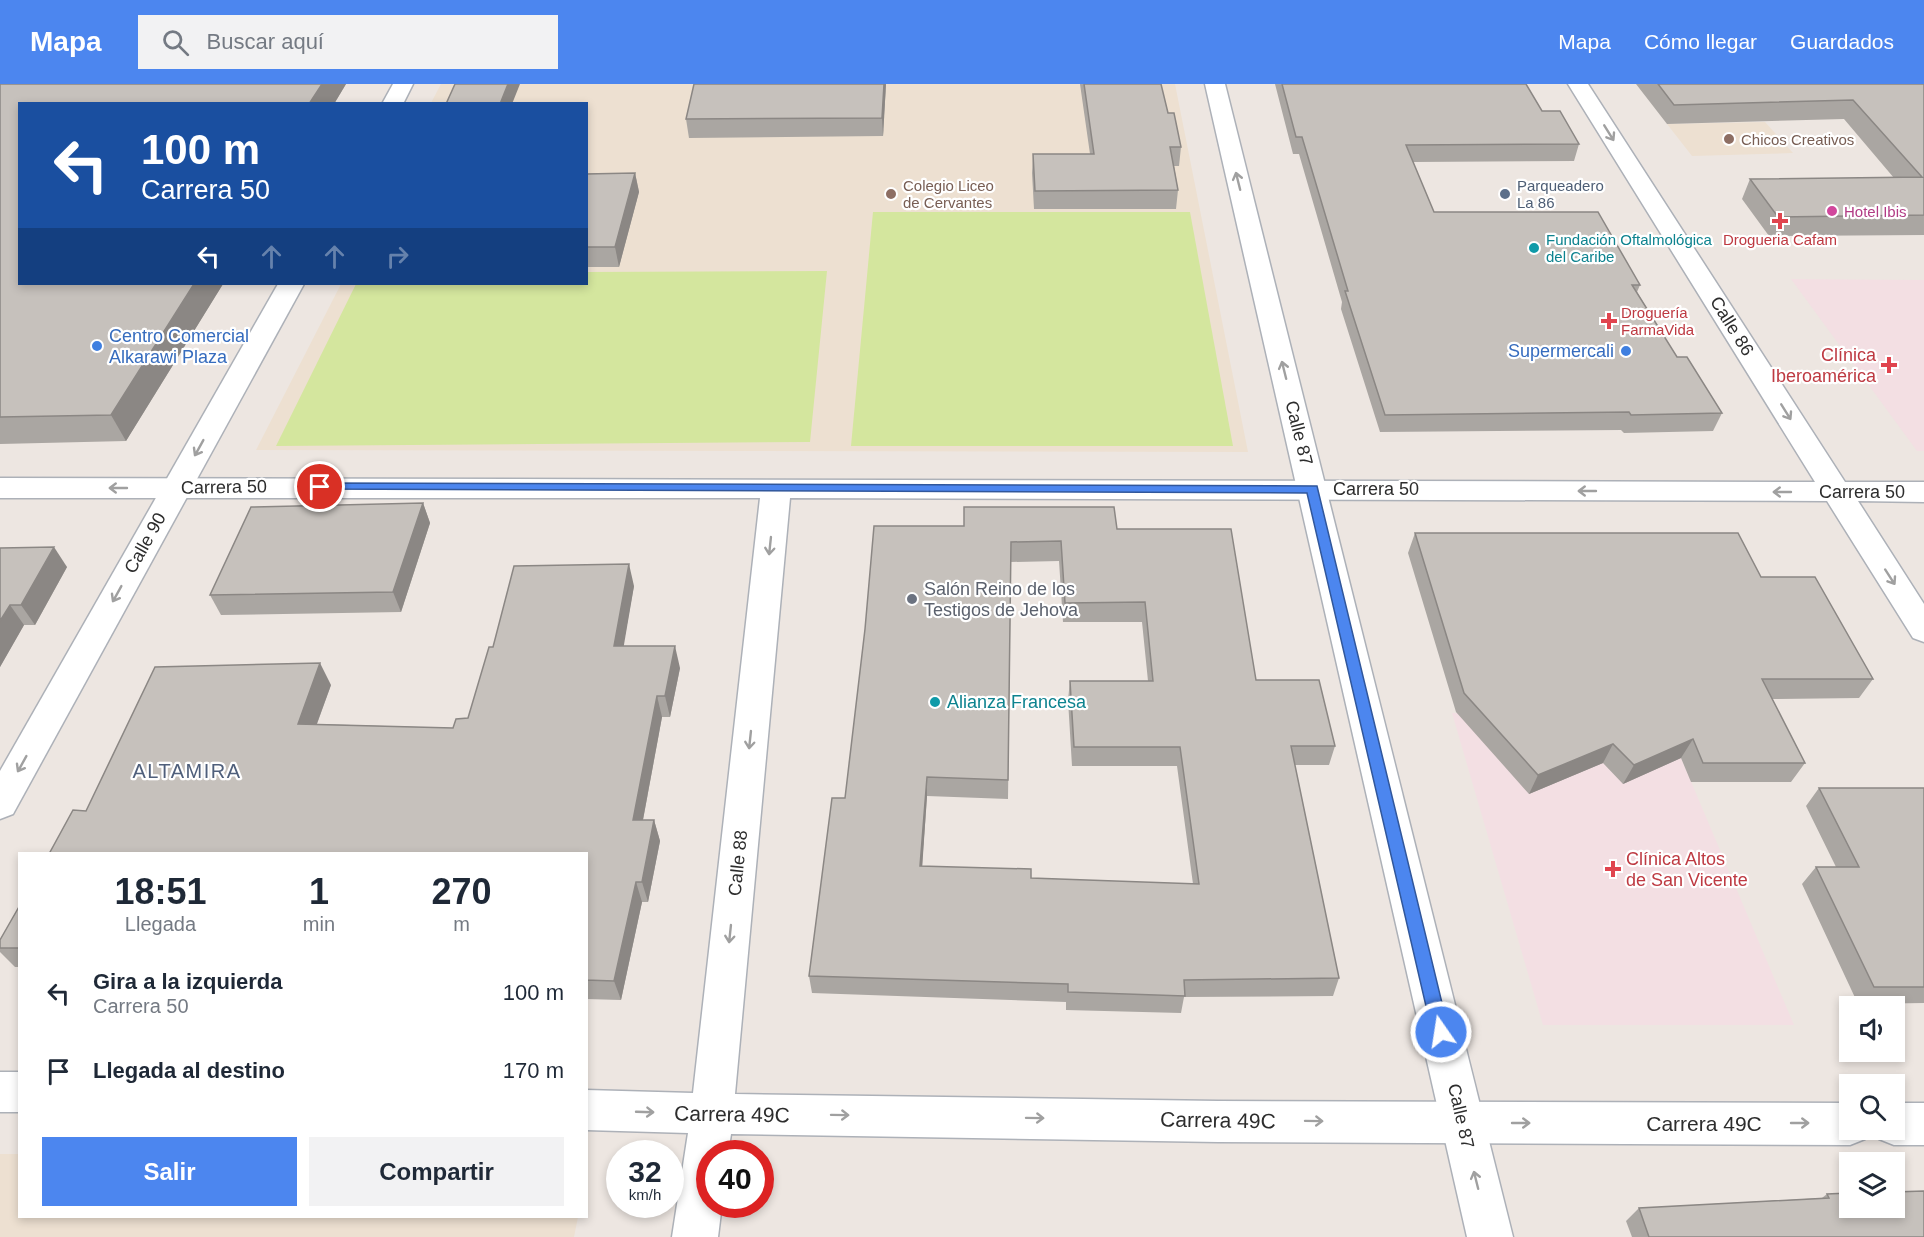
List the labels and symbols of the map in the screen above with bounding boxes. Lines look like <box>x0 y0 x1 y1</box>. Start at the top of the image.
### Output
one-way arrow <box>1604 124 1616 141</box>
place label: Chicos Creativos <box>1741 131 1854 148</box>
marker: Chicos Creativos <box>1722 132 1736 146</box>
one-way arrow <box>1232 172 1244 191</box>
place label: Colegio Liceo de Cervantes <box>903 177 994 211</box>
place label: Parqueadero La 86 <box>1517 177 1604 211</box>
marker: Colegio Liceo de Cervantes <box>884 187 898 201</box>
marker: Parqueadero La 86 <box>1498 187 1512 201</box>
place label: Hotel Ibis <box>1844 203 1907 220</box>
marker: Hotel Ibis <box>1825 204 1839 218</box>
marker: Drogueria Cafam <box>1773 214 1787 228</box>
place label: Fundación Oftalmológica del Caribe <box>1546 231 1713 265</box>
place label: Drogueria Cafam <box>1723 231 1837 248</box>
marker: Fundación Oftalmológica del Caribe <box>1527 241 1541 255</box>
street label: Calle 86 <box>1706 293 1758 359</box>
place label: Droguería FarmaVida <box>1621 304 1695 338</box>
marker: Droguería FarmaVida <box>1602 314 1616 328</box>
place label: Centro Comercial Alkarawi Plaza <box>109 326 249 367</box>
marker: Centro Comercial Alkarawi Plaza <box>90 339 104 353</box>
place label: Supermercali <box>1508 341 1614 361</box>
marker: Supermercali <box>1619 344 1633 358</box>
place label: Clínica Iberoamérica <box>1771 345 1877 386</box>
marker: Clínica Iberoamérica <box>1880 356 1898 374</box>
one-way arrow <box>1278 361 1289 381</box>
street label: Calle 87 <box>1281 399 1317 467</box>
one-way arrow <box>1779 404 1792 421</box>
one-way arrow <box>192 439 204 456</box>
pin <box>294 461 345 512</box>
street label: Carrera 50 <box>181 476 267 498</box>
street label: Carrera 50 <box>1333 479 1419 499</box>
one-way arrow <box>108 482 128 494</box>
street label: Carrera 50 <box>1819 482 1905 502</box>
one-way arrow <box>1577 485 1597 497</box>
one-way arrow <box>1772 486 1792 498</box>
street label: Calle 90 <box>120 509 170 577</box>
one-way arrow <box>764 536 775 556</box>
one-way arrow <box>1885 568 1897 585</box>
place label: Salón Reino de los Testigos de Jehova <box>924 579 1079 620</box>
one-way arrow <box>111 585 123 602</box>
marker: Salón Reino de los Testigos de Jehova <box>905 592 919 606</box>
place label: Alianza Francesa <box>947 692 1087 712</box>
marker: Alianza Francesa <box>928 695 942 709</box>
one-way arrow <box>744 730 755 750</box>
one-way arrow <box>16 755 28 772</box>
district label: ALTAMIRA <box>132 760 242 782</box>
street label: Calle 88 <box>725 829 751 897</box>
place label: Clínica Altos de San Vicente <box>1626 849 1748 890</box>
marker: Clínica Altos de San Vicente <box>1604 860 1622 878</box>
one-way arrow <box>725 924 736 944</box>
position arrow <box>1409 1000 1473 1064</box>
street label: Calle 87 <box>1444 1082 1478 1150</box>
street label: Carrera 49C <box>674 1101 790 1127</box>
one-way arrow <box>634 1106 654 1117</box>
street label: Carrera 49C <box>1160 1107 1276 1133</box>
one-way arrow <box>829 1109 849 1121</box>
one-way arrow <box>1024 1112 1044 1124</box>
street label: Carrera 49C <box>1646 1112 1762 1135</box>
one-way arrow <box>1303 1115 1323 1127</box>
one-way arrow <box>1510 1117 1530 1129</box>
one-way arrow <box>1789 1117 1809 1129</box>
speed limit sign: 40 <box>696 1140 774 1218</box>
one-way arrow <box>1469 1171 1481 1190</box>

